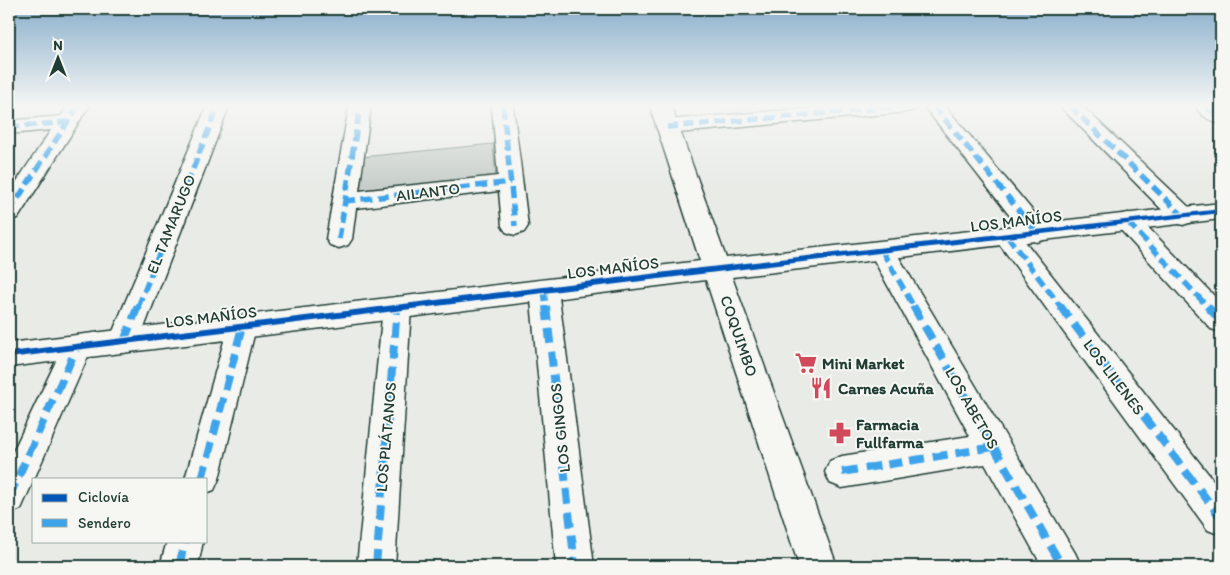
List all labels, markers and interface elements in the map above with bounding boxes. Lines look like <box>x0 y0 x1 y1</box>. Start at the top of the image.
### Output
north arrow <box>32 32 82 82</box>
text: N <box>53 37 63 54</box>
street label: EL TAMARUGO <box>142 172 200 276</box>
street label: AILANTO <box>395 179 461 205</box>
street label: LOS MAÑÍOS <box>969 206 1063 236</box>
street label: LOS MAÑÍOS <box>566 253 660 283</box>
street label: COQUIMBO <box>716 293 762 379</box>
street label: LOS MAÑÍOS <box>164 302 258 332</box>
street label: LOS LILENES <box>1079 335 1149 419</box>
supermarket icon: Mini Market <box>793 350 819 376</box>
place label: Mini Market <box>822 354 905 373</box>
street label: LOS ABETOS <box>941 364 1003 452</box>
restaurant icon: Carnes Acuña <box>808 375 834 401</box>
place label: Carnes Acuña <box>838 379 935 398</box>
street label: LOS PLÁTANOS <box>372 381 400 493</box>
street label: LOS GINGOS <box>546 382 574 474</box>
place label: Farmacia Fullfarma <box>856 415 924 452</box>
pharmacy icon: Farmacia Fullfarma <box>827 420 853 446</box>
legend <box>32 478 208 542</box>
text: Ciclovía <box>78 488 129 506</box>
text: Sendero <box>78 514 131 532</box>

